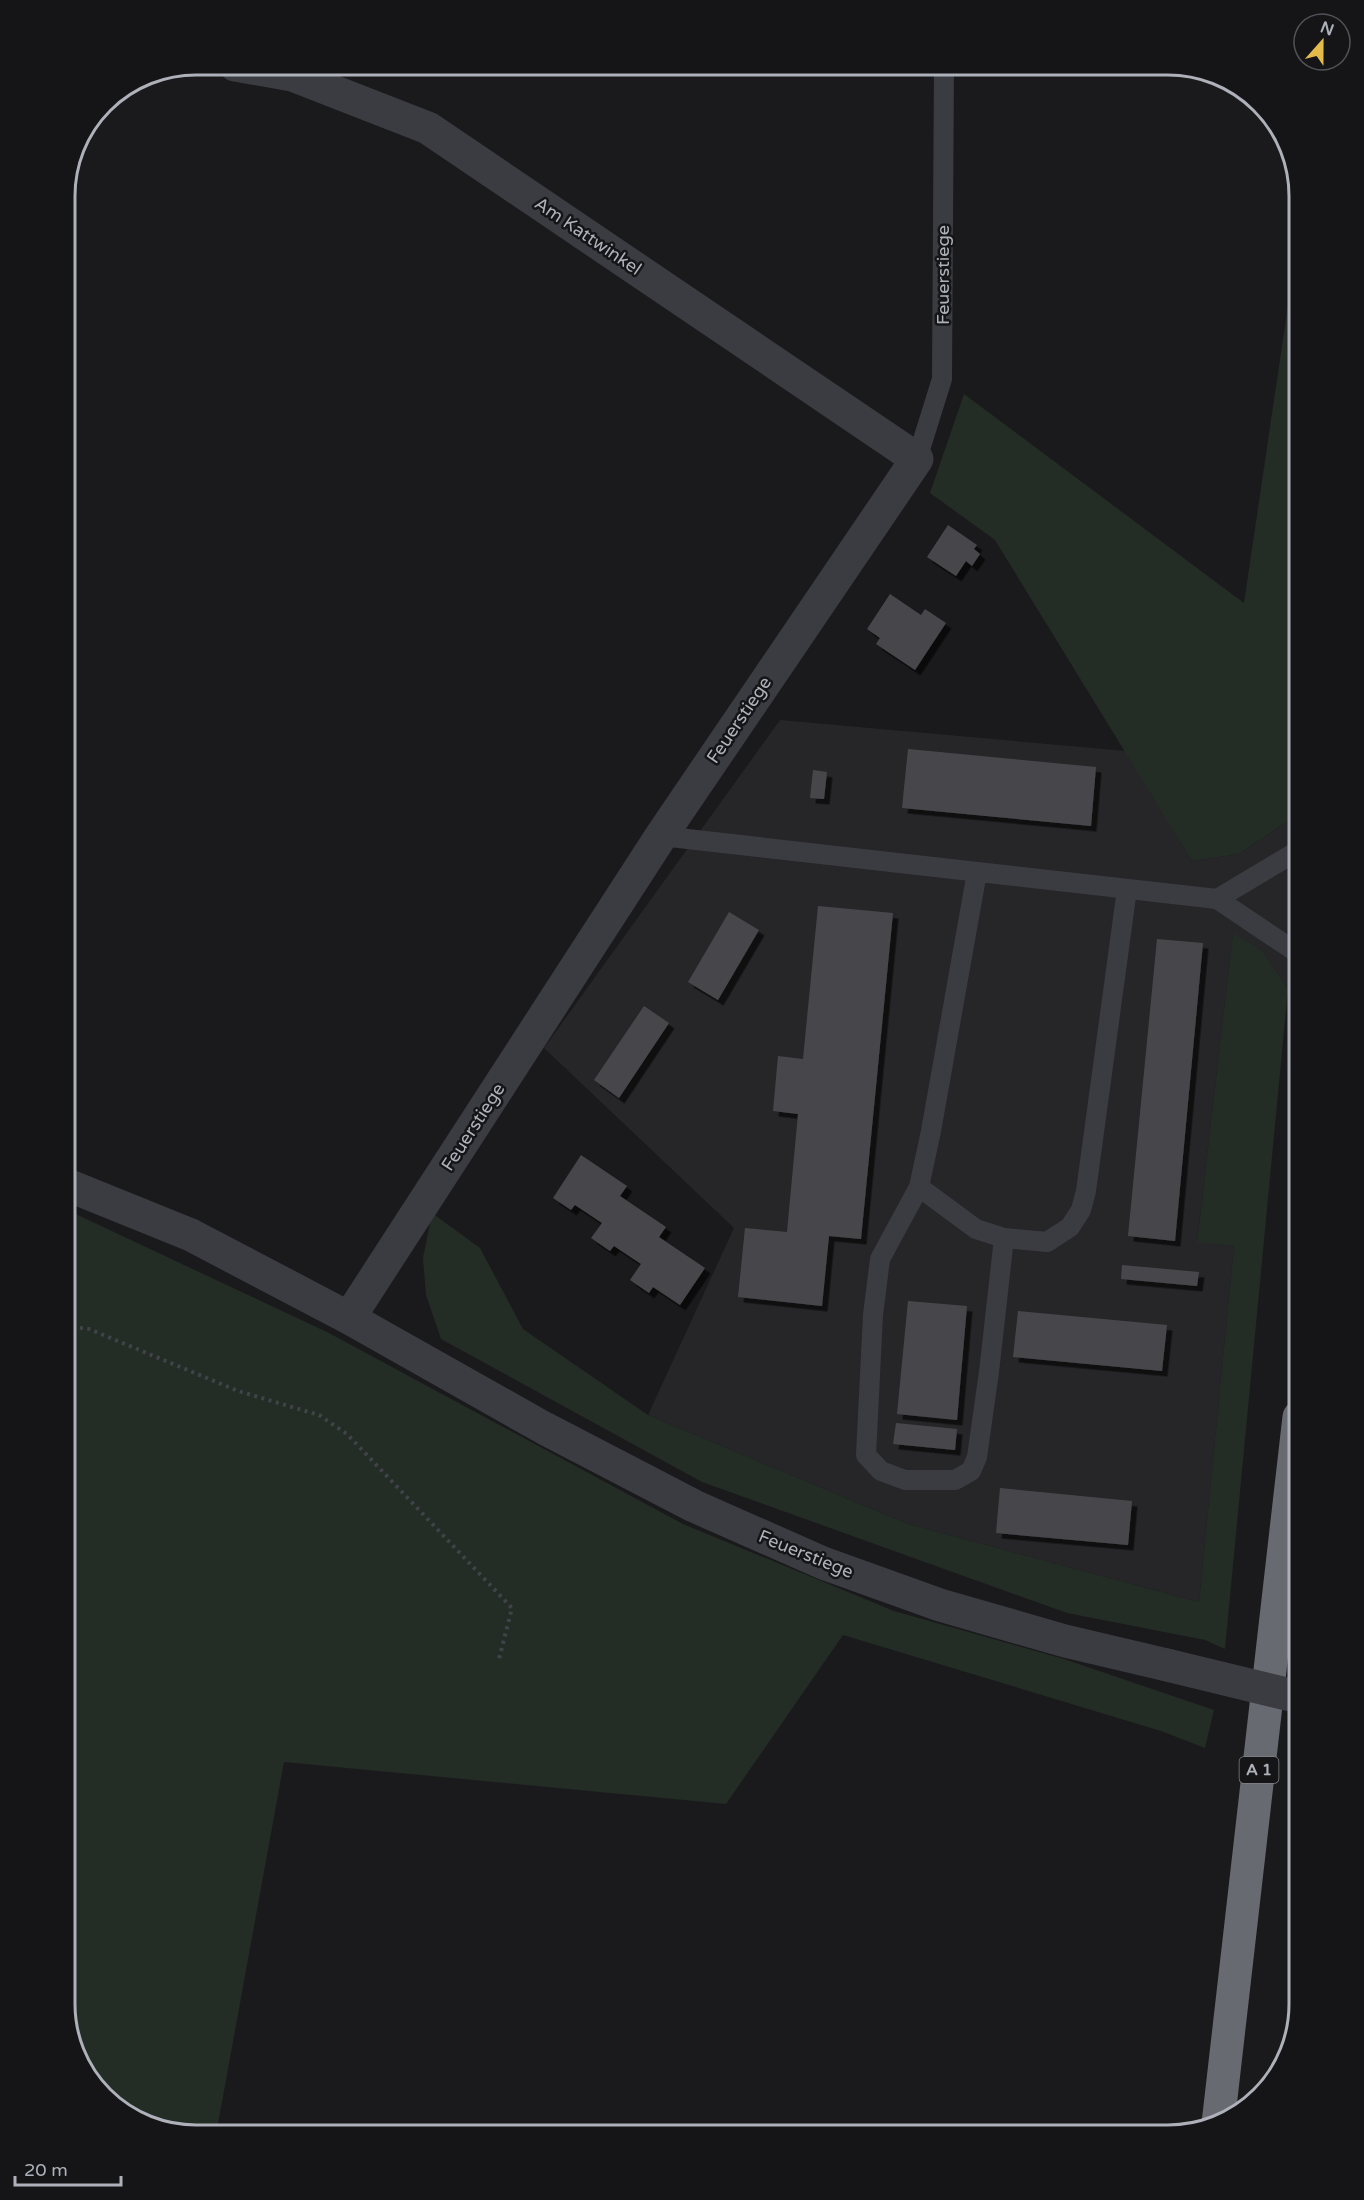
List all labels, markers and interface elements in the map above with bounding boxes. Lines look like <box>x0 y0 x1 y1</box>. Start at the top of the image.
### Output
north arrow <box>1292 12 1352 72</box>
text: N <box>1317 17 1337 41</box>
street label: Am Kattwinkel <box>530 192 646 280</box>
street label: Feuerstiege <box>932 225 954 325</box>
street label: Feuerstiege <box>702 672 776 768</box>
street label: Feuerstiege <box>437 1079 509 1175</box>
street label: Feuerstiege <box>755 1525 857 1583</box>
road number: A 1 <box>1240 1757 1278 1783</box>
scale bar <box>15 2149 122 2187</box>
text: 20 m <box>24 2159 68 2181</box>

